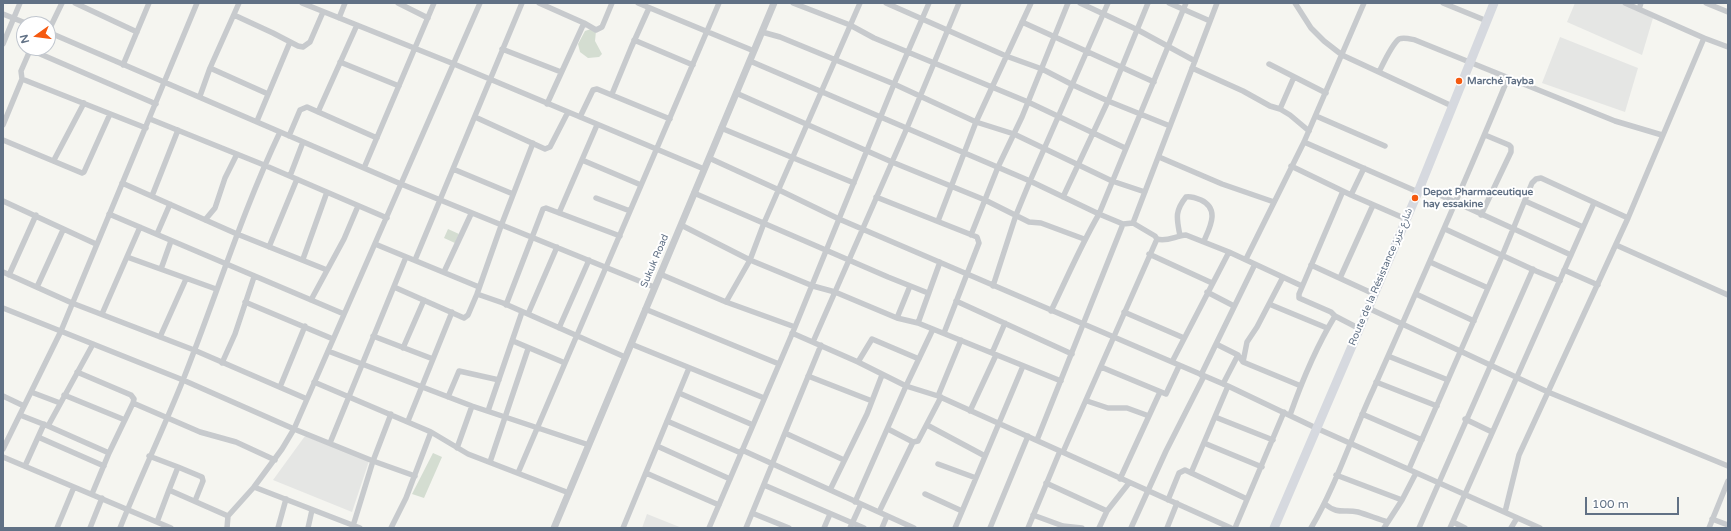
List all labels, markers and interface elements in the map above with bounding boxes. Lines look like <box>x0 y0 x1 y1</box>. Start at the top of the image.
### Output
north arrow <box>16 16 56 56</box>
text: N <box>17 33 32 45</box>
place label: Marché Tayba <box>1467 75 1534 87</box>
marker: Marché Tayba <box>1454 76 1464 86</box>
place label: Depot Pharmaceutique hay essakine <box>1423 186 1533 210</box>
marker: Depot Pharmaceutique hay essakine <box>1410 193 1420 203</box>
street label: Route de la Résistance شارع عزيز <box>1347 206 1415 348</box>
street label: Sukuk Road <box>638 232 672 290</box>
scale bar <box>1587 489 1681 515</box>
text: 100 m <box>1592 497 1629 511</box>

